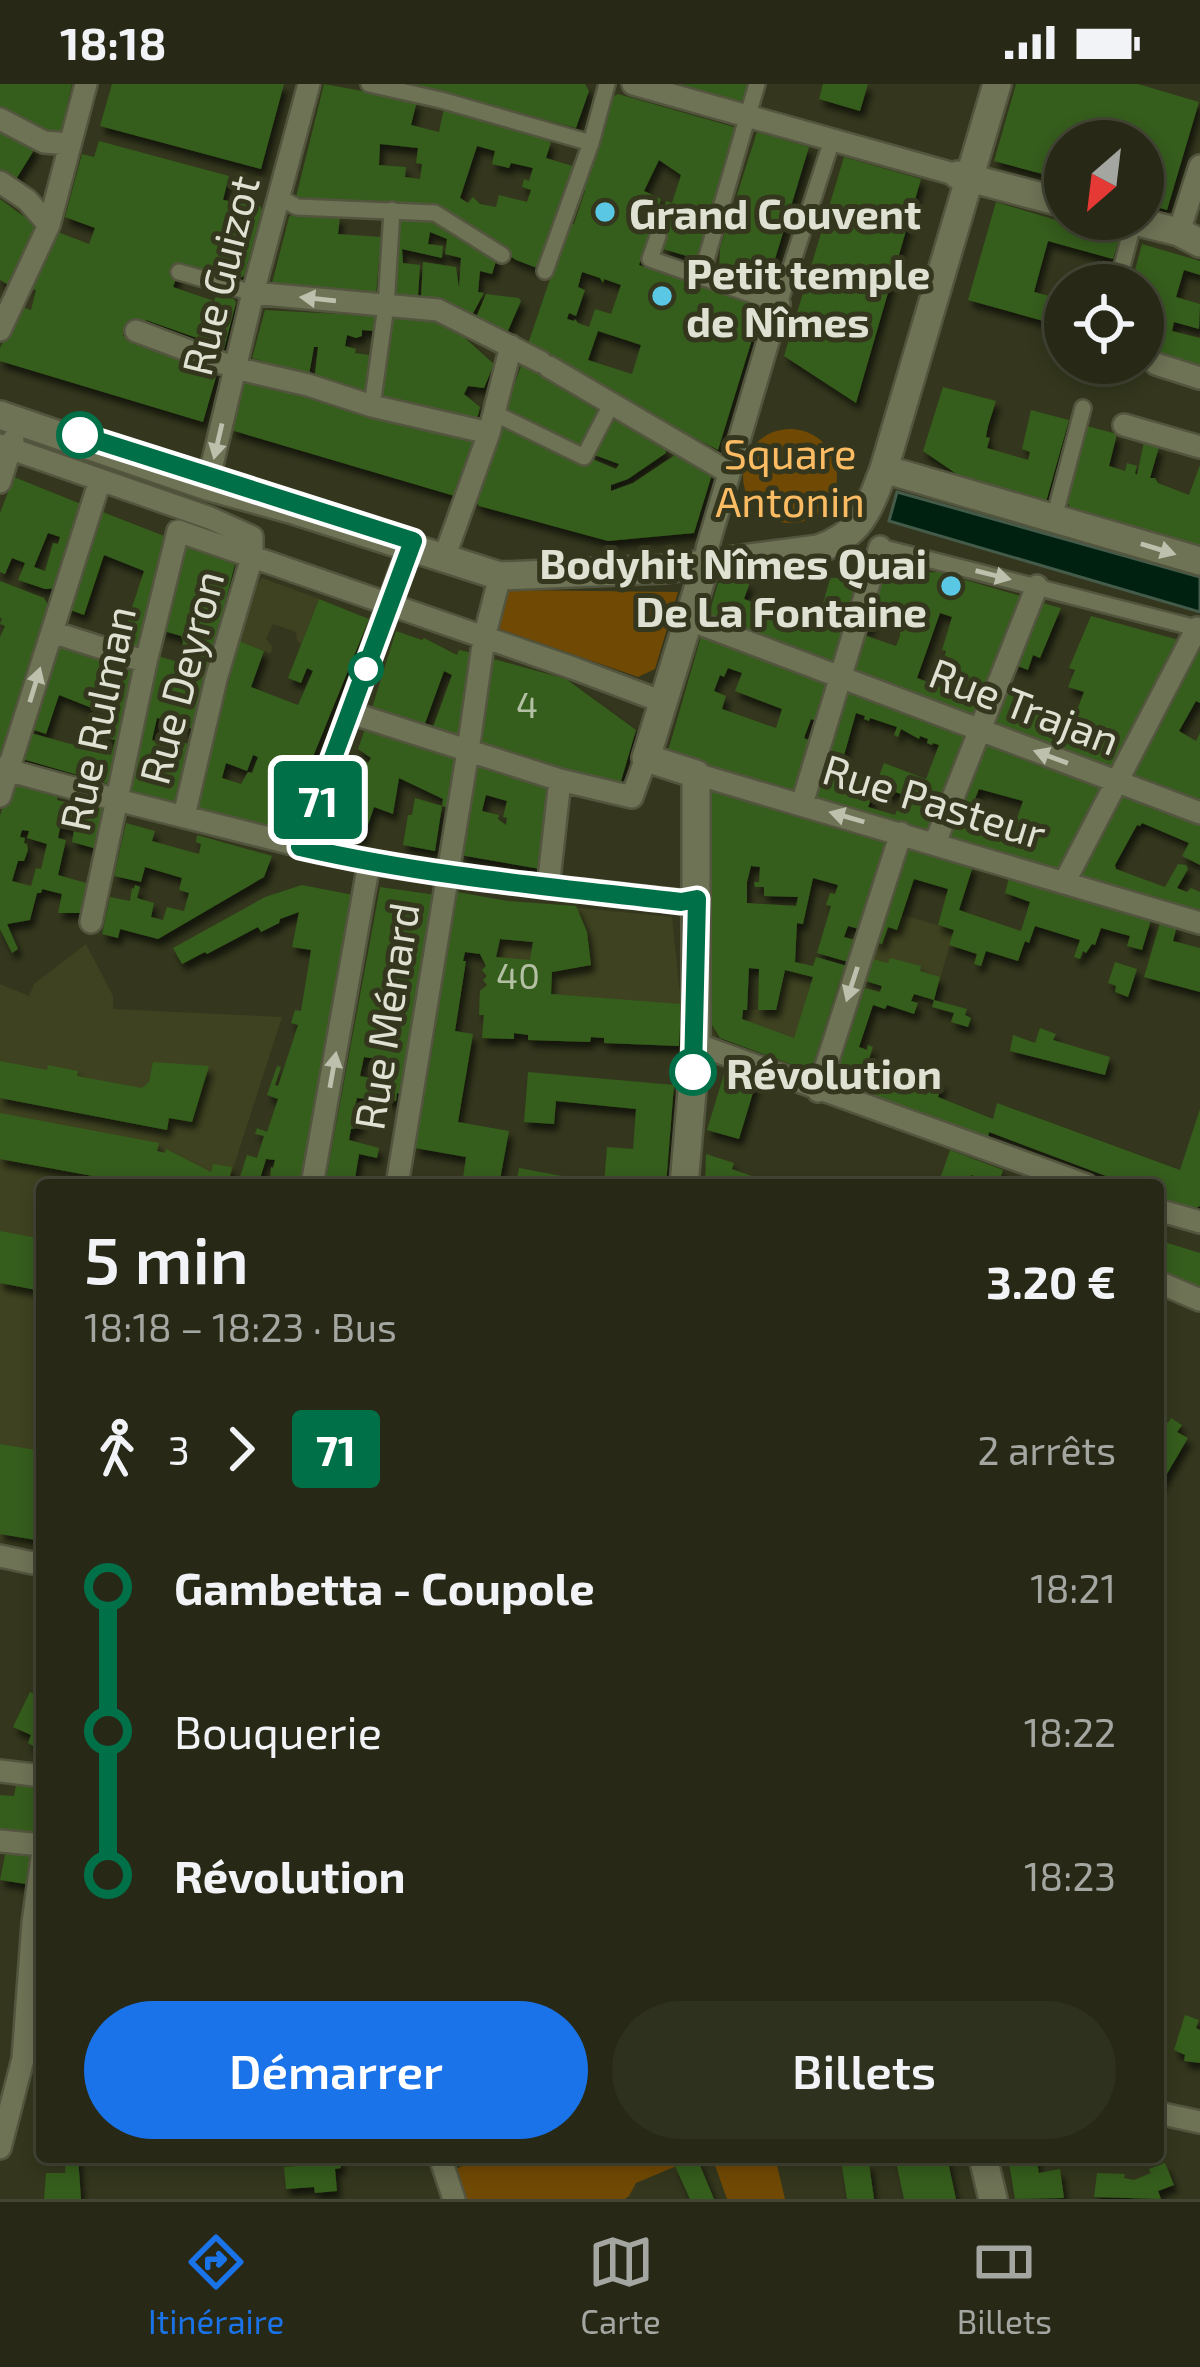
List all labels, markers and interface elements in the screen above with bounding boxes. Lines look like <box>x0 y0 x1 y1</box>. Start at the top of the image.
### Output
text: 18:18 <box>60 15 167 69</box>
north arrow <box>1044 120 1164 240</box>
map controls <box>1044 120 1164 384</box>
street label: Rue Guizot <box>170 170 268 380</box>
place label: Grand Couvent <box>629 187 921 237</box>
marker: Grand Couvent <box>592 199 618 225</box>
place label: Petit temple de Nîmes <box>686 247 930 345</box>
button: locate <box>1044 264 1164 384</box>
marker: Petit temple de Nîmes <box>649 283 675 309</box>
one-way arrow <box>299 289 337 308</box>
unlabelled marker <box>58 413 102 457</box>
one-way arrow <box>207 423 226 461</box>
park label: Square Antonin <box>715 427 865 525</box>
place label: Bodyhit Nîmes Quai De La Fontaine <box>539 537 927 635</box>
one-way arrow <box>1140 541 1176 559</box>
street label: Rue Deyron <box>128 565 232 789</box>
one-way arrow <box>975 566 1012 585</box>
marker: Bodyhit Nîmes Quai De La Fontaine <box>938 573 964 599</box>
street label: Rue Rulman <box>48 601 144 835</box>
street label: Rue Trajan <box>923 646 1127 765</box>
unlabelled marker <box>350 653 382 685</box>
one-way arrow <box>27 666 46 703</box>
house number: 4 <box>516 682 538 725</box>
street label: Rue Pasteur <box>818 742 1053 858</box>
one-way arrow <box>1033 747 1069 766</box>
line badge: 71 <box>264 761 372 839</box>
text: 71 <box>298 775 338 825</box>
one-way arrow <box>828 807 865 825</box>
street label: Rue Ménard <box>342 899 428 1133</box>
house number: 40 <box>496 953 540 996</box>
one-way arrow <box>842 966 861 1003</box>
place label: Révolution <box>726 1047 942 1097</box>
one-way arrow <box>324 1050 342 1088</box>
marker: Révolution <box>671 1050 715 1094</box>
text: 5 min <box>84 1218 249 1297</box>
text: 3.20 € <box>986 1254 1116 1308</box>
text: 18:18 – 18:23 · Bus <box>84 1303 397 1350</box>
icon: walk <box>84 1416 150 1482</box>
icon: forward <box>208 1416 274 1482</box>
text: 71 <box>316 1424 356 1474</box>
text: 3 <box>168 1426 190 1473</box>
text: 2 arrêts <box>978 1426 1116 1473</box>
text: Gambetta - Coupole <box>174 1560 595 1614</box>
text: 18:21 <box>1030 1564 1116 1611</box>
text: Bouquerie <box>174 1704 382 1758</box>
text: 18:22 <box>1024 1708 1116 1755</box>
text: Révolution <box>174 1848 406 1902</box>
text: 18:23 <box>1024 1852 1116 1899</box>
button: Démarrer <box>84 2001 588 2139</box>
button: Billets <box>612 2001 1116 2139</box>
tab: Itinéraire <box>148 2229 284 2341</box>
tab: Carte <box>580 2229 661 2341</box>
tab: Billets <box>957 2229 1052 2341</box>

